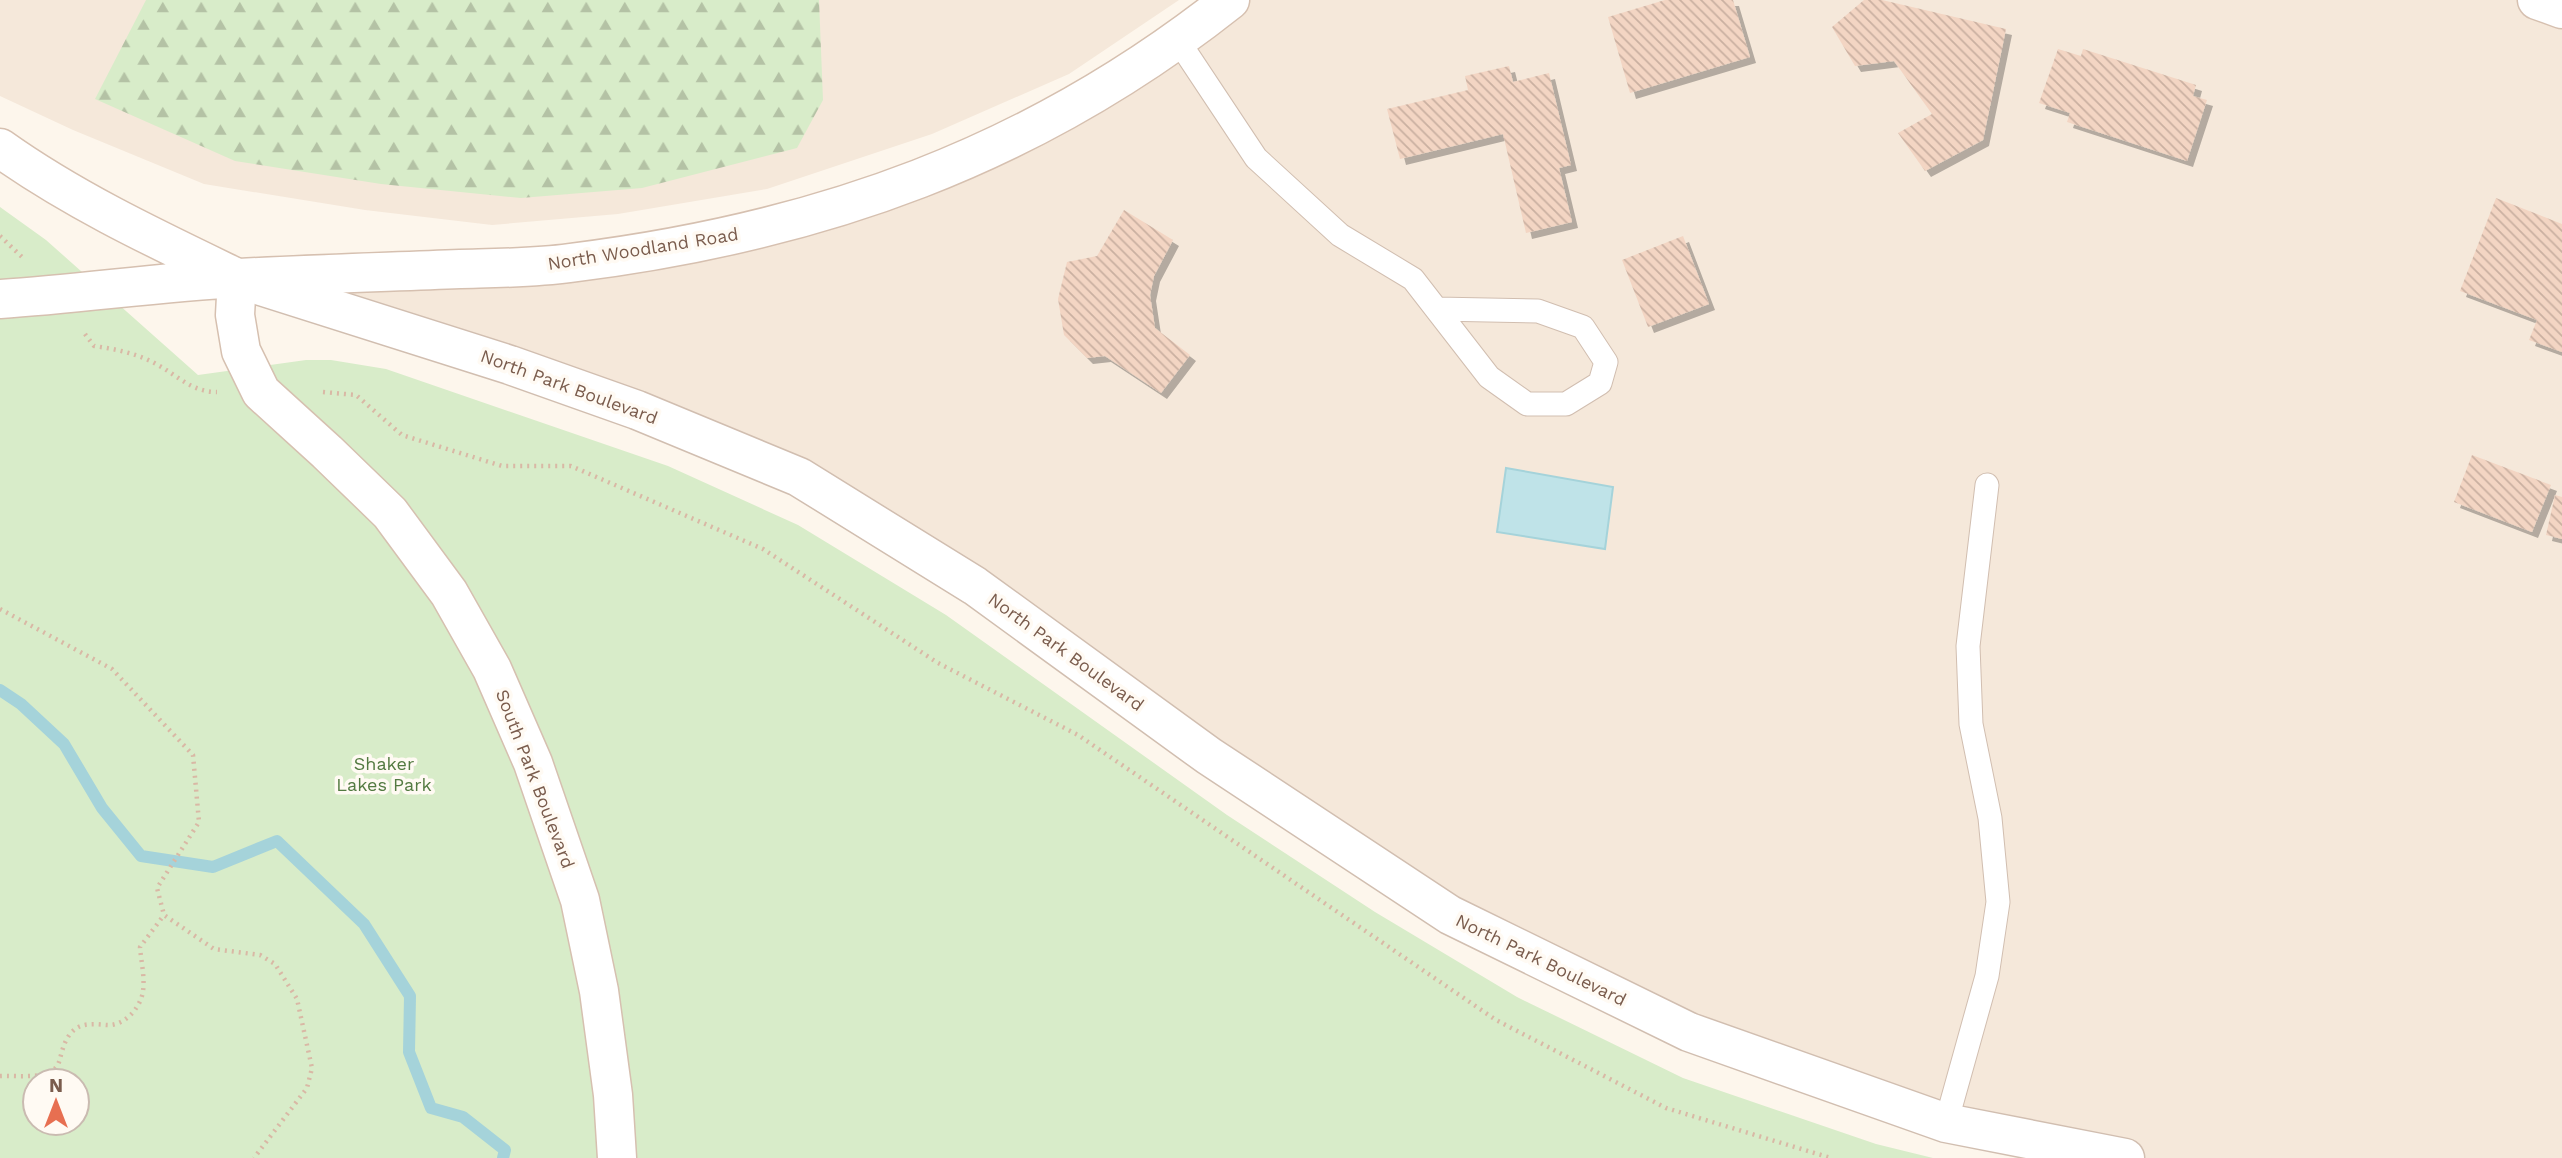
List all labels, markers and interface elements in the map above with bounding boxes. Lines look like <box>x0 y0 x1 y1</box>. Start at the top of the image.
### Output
street label: North Woodland Road <box>546 223 740 274</box>
street label: North Park Boulevard <box>478 345 661 428</box>
street label: North Park Boulevard <box>985 588 1148 715</box>
street label: South Park Boulevard <box>492 687 579 871</box>
park label: Shaker Lakes Park <box>336 753 432 795</box>
street label: North Park Boulevard <box>1453 909 1630 1010</box>
north arrow <box>21 1067 91 1137</box>
text: N <box>49 1074 63 1097</box>

